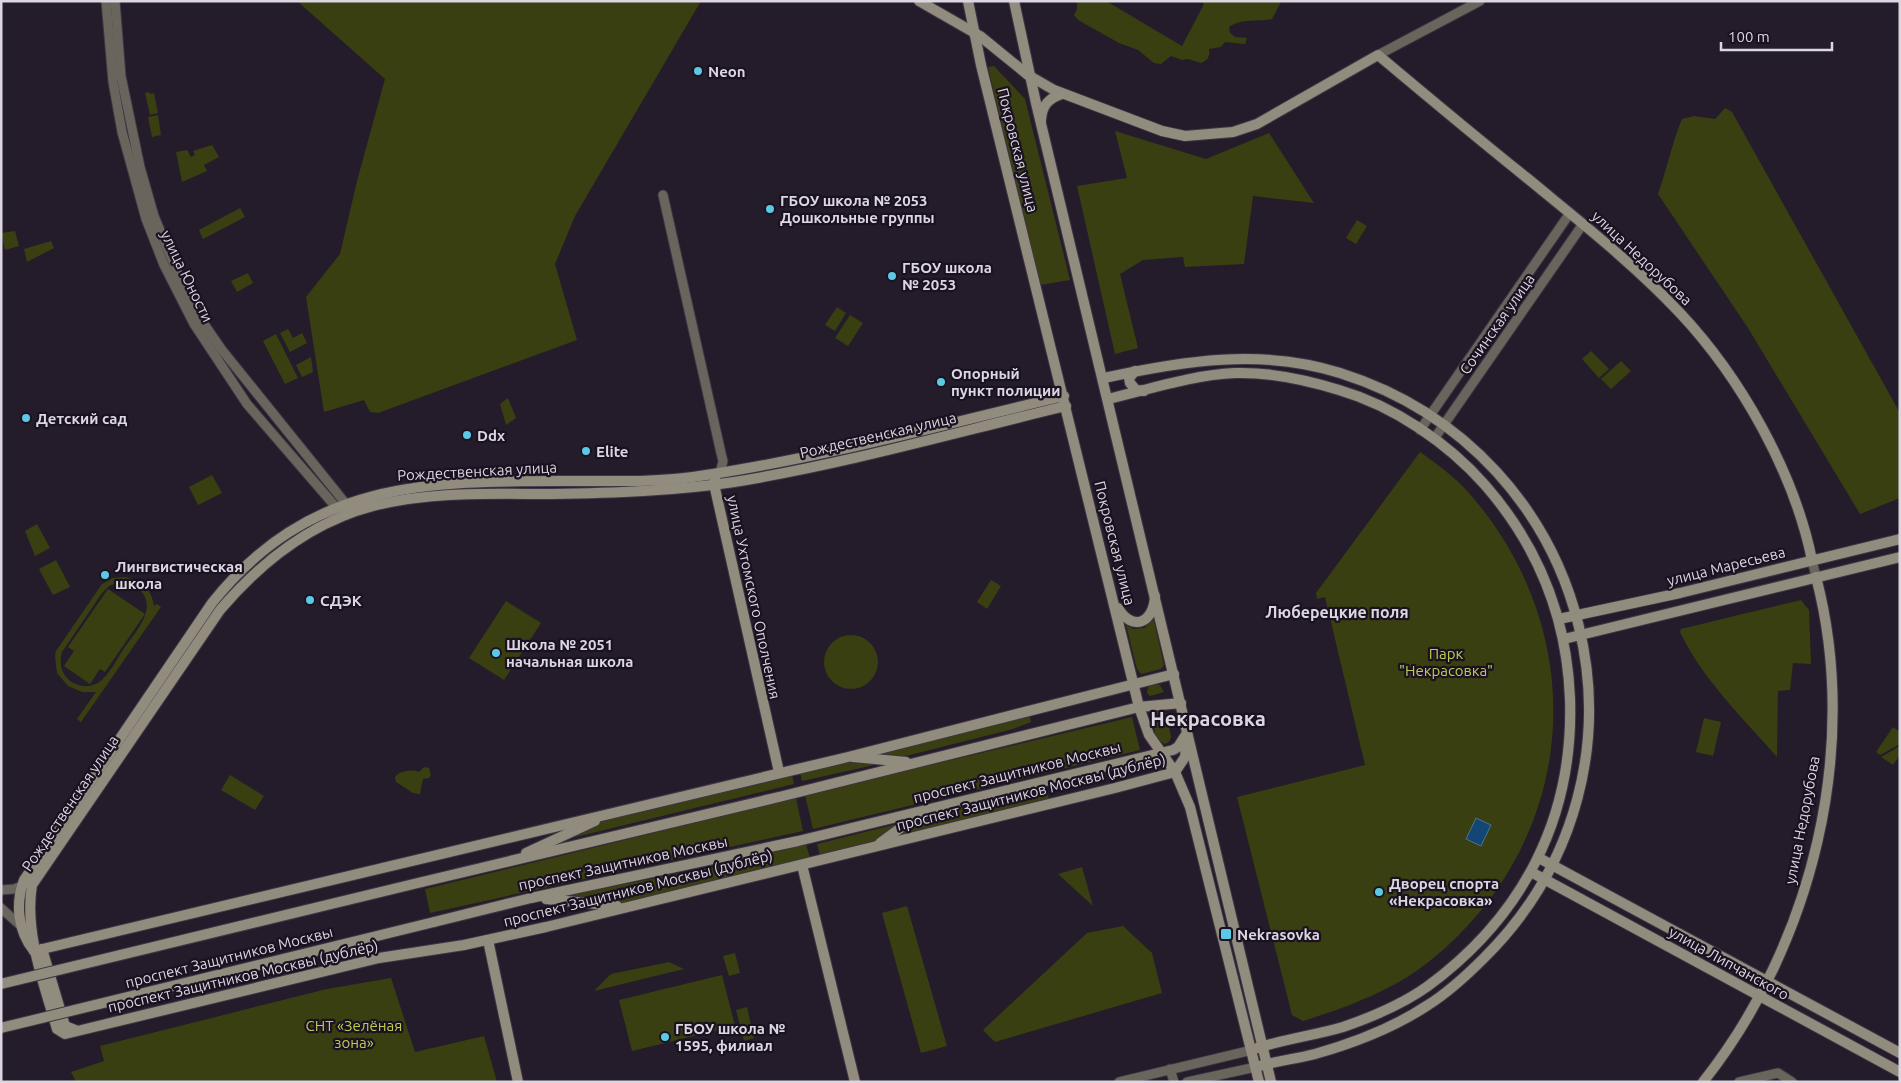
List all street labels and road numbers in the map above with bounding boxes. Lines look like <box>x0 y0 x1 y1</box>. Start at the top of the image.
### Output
street label: Покровская улица <box>994 86 1042 214</box>
street label: улица Недорубова <box>1589 207 1695 309</box>
street label: улица Юности <box>157 227 217 325</box>
street label: Сочинская улица <box>1456 271 1538 377</box>
street label: Рождественская улица <box>798 409 958 461</box>
street label: Рождественская улица <box>397 458 557 484</box>
street label: Покровская улица <box>1091 479 1139 607</box>
street label: улица Ухтомского Ополчения <box>724 494 784 700</box>
street label: улица Маресьева <box>1665 543 1787 589</box>
street label: Рождественская улица <box>18 732 122 874</box>
street label: проспект Защитников Москвы <box>911 738 1123 806</box>
street label: проспект Защитников Москвы (дублёр) <box>895 750 1167 834</box>
street label: улица Недорубова <box>1781 754 1823 886</box>
street label: проспект Защитников Москвы <box>517 833 729 893</box>
street label: проспект Защитников Москвы (дублёр) <box>502 846 774 930</box>
street label: проспект Защитников Москвы <box>123 923 335 991</box>
street label: улица Липчанского <box>1666 923 1792 1003</box>
street label: проспект Защитников Москвы (дублёр) <box>106 937 380 1015</box>

